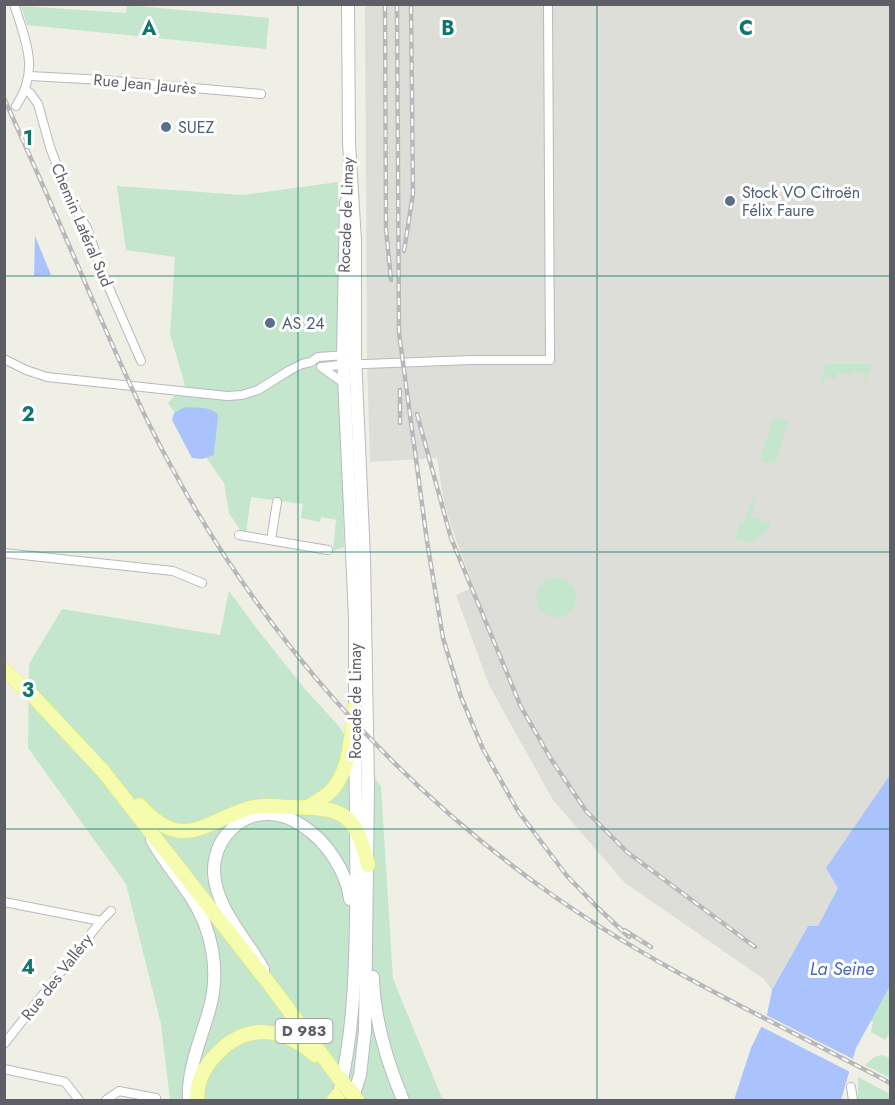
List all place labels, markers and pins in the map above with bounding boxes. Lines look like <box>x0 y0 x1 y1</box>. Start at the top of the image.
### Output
place label: SUEZ <box>178 116 215 139</box>
marker: SUEZ <box>159 120 173 134</box>
place label: Stock VO Citroën Félix Faure <box>742 181 860 222</box>
marker: Stock VO Citroën Félix Faure <box>723 194 737 208</box>
place label: AS 24 <box>282 312 325 335</box>
marker: AS 24 <box>263 316 277 330</box>

